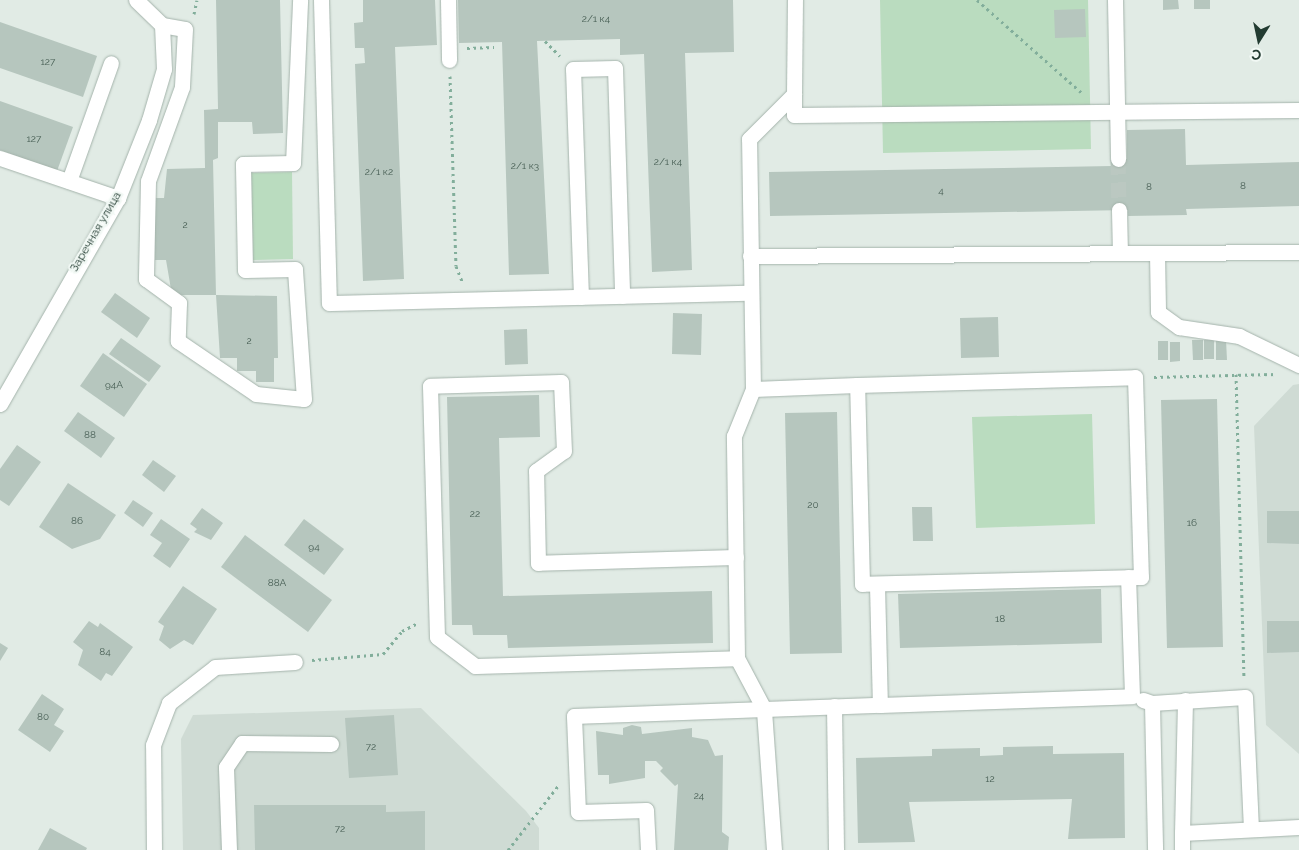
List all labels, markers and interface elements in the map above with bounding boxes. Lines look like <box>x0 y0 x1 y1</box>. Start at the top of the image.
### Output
house number: 2/1 к4 <box>582 13 610 25</box>
north arrow <box>1234 15 1284 65</box>
text: С <box>1250 46 1263 63</box>
house number: 127 <box>41 56 55 68</box>
house number: 127 <box>27 133 41 145</box>
house number: 2/1 к4 <box>654 156 682 168</box>
house number: 2/1 к3 <box>511 160 539 172</box>
house number: 2/1 к2 <box>365 166 393 178</box>
house number: 8 <box>1240 180 1246 192</box>
house number: 8 <box>1146 181 1152 193</box>
house number: 4 <box>938 185 944 197</box>
street label: Заречная улица <box>67 189 125 275</box>
house number: 2 <box>182 219 188 231</box>
house number: 2 <box>246 335 252 347</box>
house number: 94А <box>105 379 123 391</box>
house number: 88 <box>84 429 96 441</box>
house number: 20 <box>807 499 819 511</box>
house number: 22 <box>470 508 480 520</box>
house number: 86 <box>71 515 83 527</box>
house number: 16 <box>1187 517 1197 529</box>
house number: 94 <box>308 541 320 553</box>
house number: 88А <box>268 577 286 589</box>
house number: 18 <box>995 613 1005 625</box>
house number: 84 <box>99 646 111 658</box>
house number: 80 <box>37 711 49 723</box>
house number: 72 <box>366 741 376 753</box>
house number: 12 <box>985 773 995 785</box>
house number: 24 <box>694 790 704 802</box>
house number: 72 <box>335 823 345 835</box>

